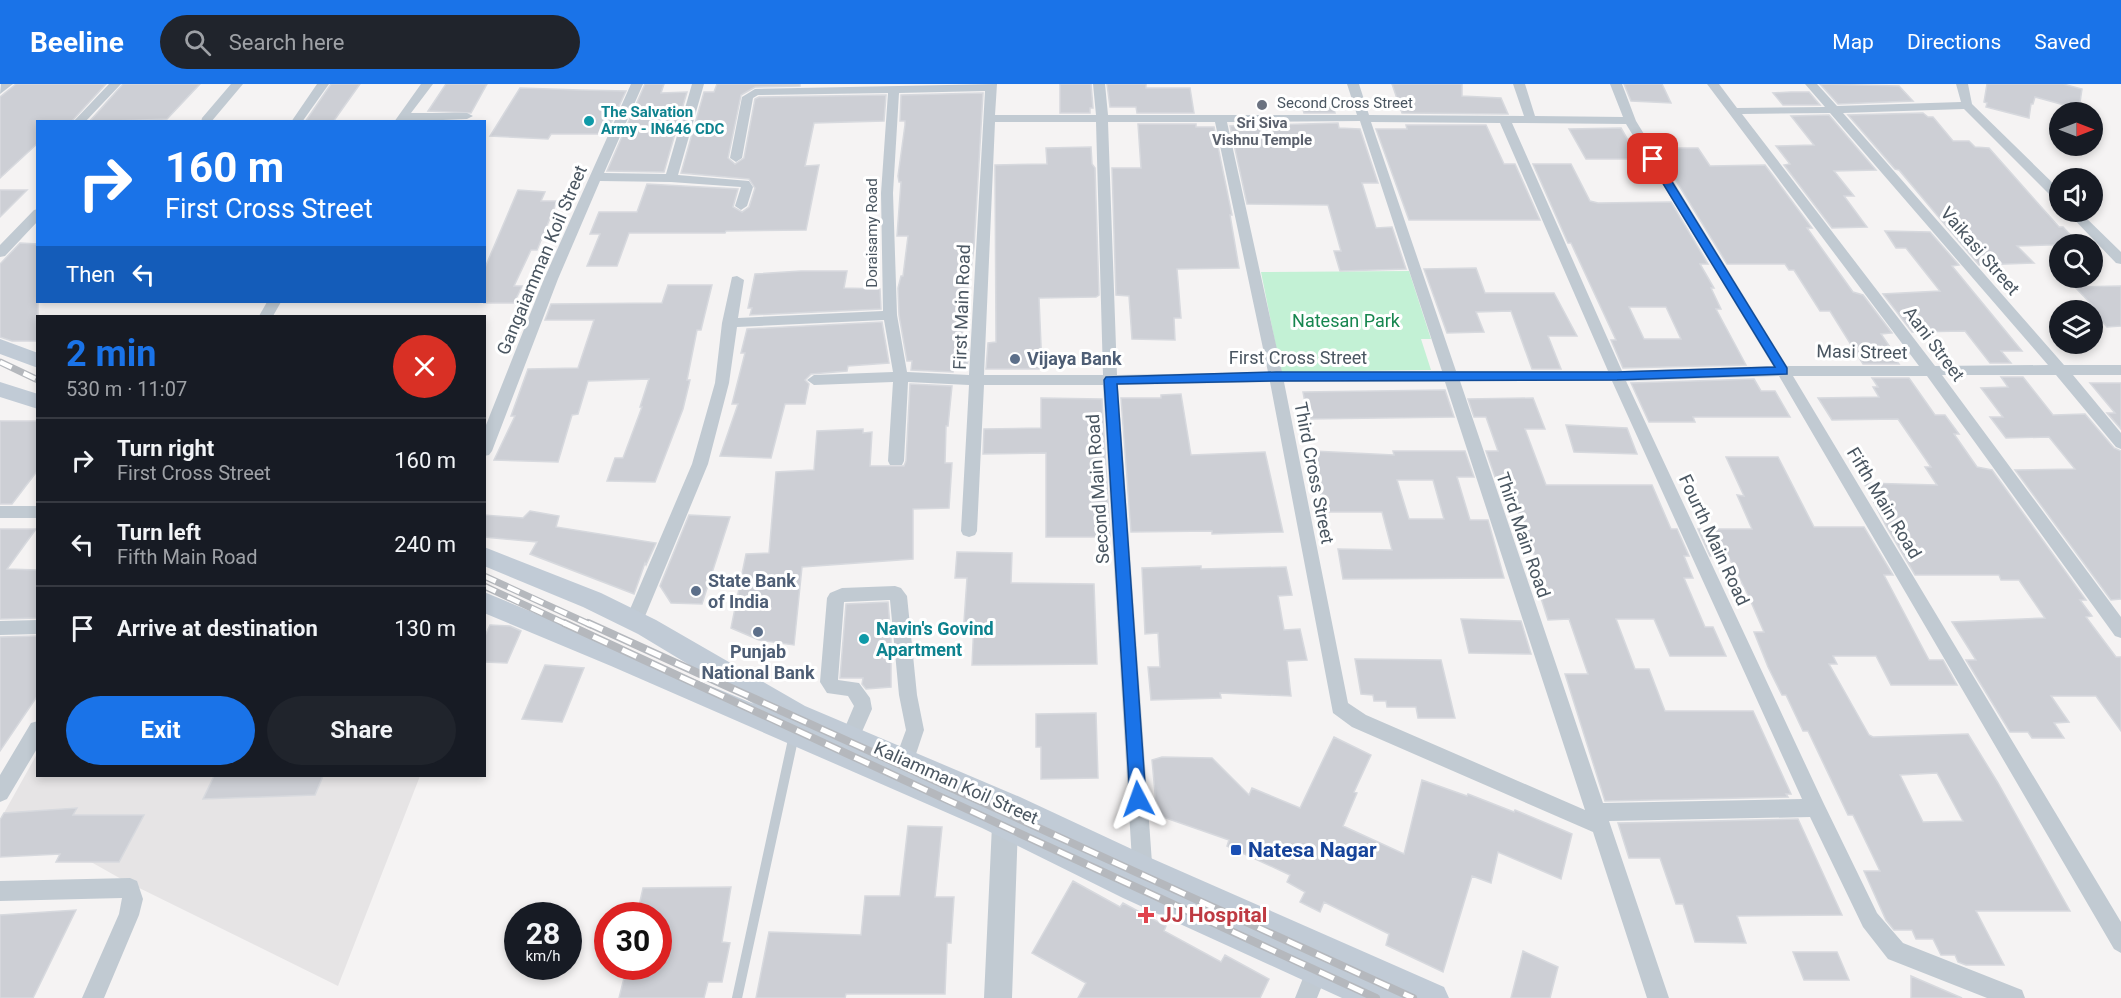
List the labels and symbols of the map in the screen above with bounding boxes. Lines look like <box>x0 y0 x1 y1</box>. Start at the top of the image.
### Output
street label: Second Cross Street <box>1277 94 1413 112</box>
marker: Sri Siva Vishnu Temple <box>1255 98 1269 112</box>
north arrow <box>2049 102 2103 156</box>
place label: The Salvation Army - IN646 CDC <box>601 103 725 138</box>
marker: The Salvation Army - IN646 CDC <box>582 114 596 128</box>
place label: Sri Siva Vishnu Temple <box>1212 114 1312 149</box>
pin <box>1627 133 1678 184</box>
street label: Gangaiamman Koil Street <box>492 162 591 358</box>
street label: Doraisamy Road <box>863 178 881 288</box>
street label: Vaikasi Street <box>1936 202 2024 299</box>
street label: First Main Road <box>949 244 974 370</box>
street label: Aani Street <box>1900 302 1969 385</box>
park label: Natesan Park <box>1292 310 1401 331</box>
street label: Masi Street <box>1816 340 1908 363</box>
street label: First Cross Street <box>1229 347 1367 368</box>
place label: Vijaya Bank <box>1027 348 1122 369</box>
marker: Vijaya Bank <box>1008 352 1022 366</box>
street label: Third Cross Street <box>1290 400 1339 546</box>
street label: Second Main Road <box>1082 413 1113 565</box>
street label: Fifth Main Road <box>1843 443 1926 562</box>
street label: Third Main Road <box>1492 469 1555 600</box>
street label: Fourth Main Road <box>1675 471 1754 609</box>
place label: State Bank of India <box>708 570 796 612</box>
marker: State Bank of India <box>689 584 703 598</box>
place label: Navin's Govind Apartment <box>876 618 994 660</box>
marker: Punjab National Bank <box>751 625 765 639</box>
marker: Navin's Govind Apartment <box>857 632 871 646</box>
place label: Punjab National Bank <box>701 641 815 683</box>
street label: Kaliamman Koil Street <box>871 737 1042 828</box>
position arrow <box>1106 767 1170 831</box>
place label: Natesa Nagar <box>1248 838 1377 862</box>
marker: Natesa Nagar <box>1229 843 1243 857</box>
speed limit sign: 30 <box>594 902 672 980</box>
place label: JJ Hospital <box>1160 903 1267 927</box>
marker: JJ Hospital <box>1137 906 1155 924</box>

